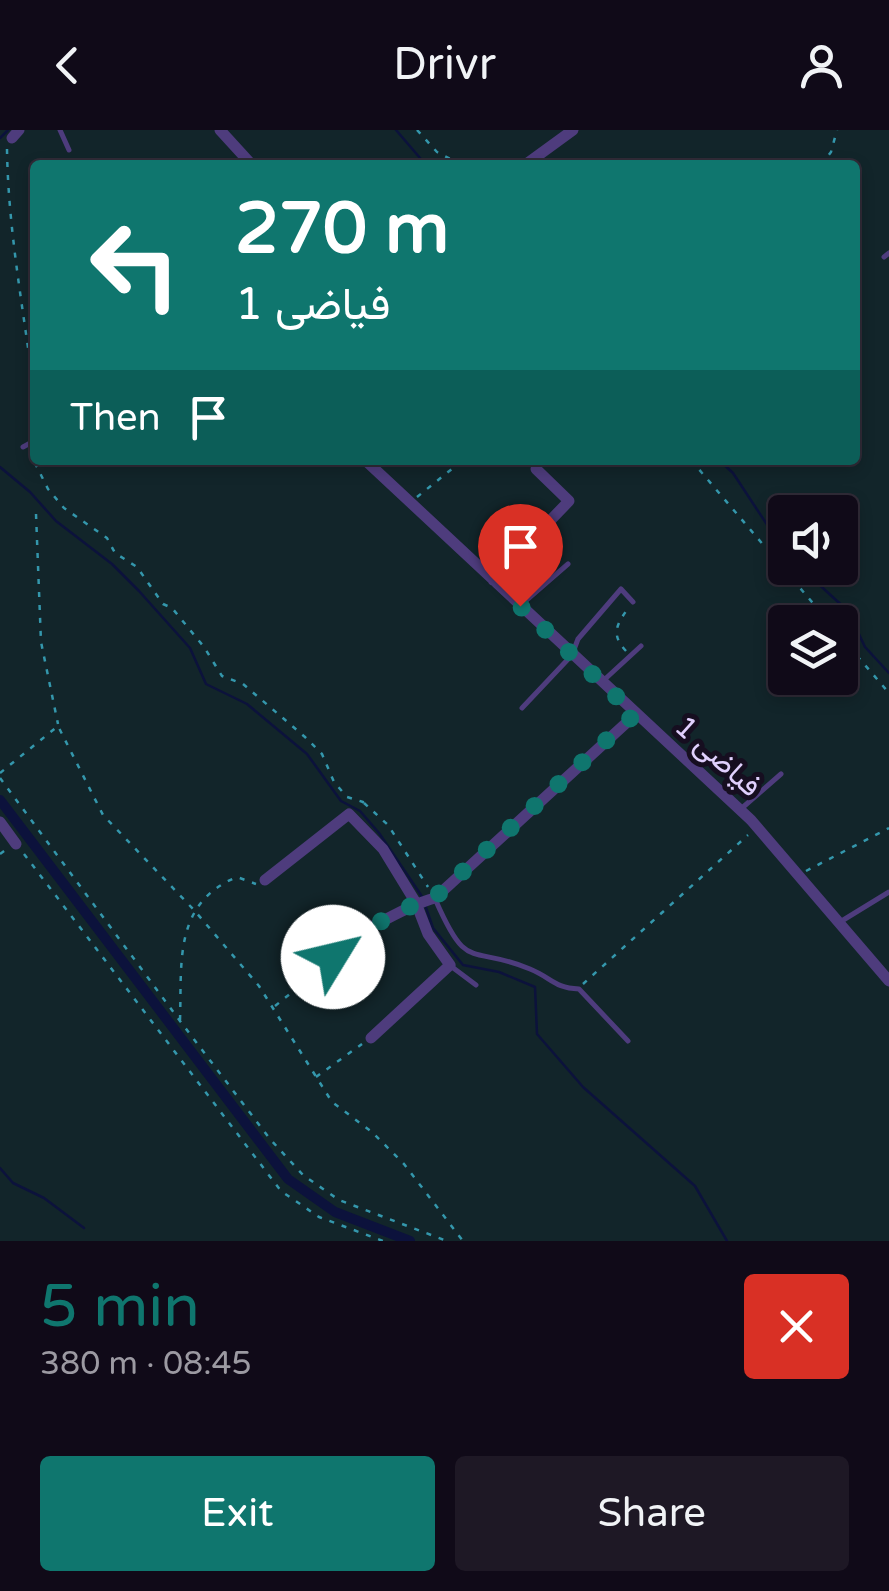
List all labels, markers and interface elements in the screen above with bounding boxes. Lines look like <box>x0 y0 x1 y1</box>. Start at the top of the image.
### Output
icon: back <box>40 38 95 93</box>
text: Drivr <box>393 38 496 92</box>
icon: person <box>794 38 849 93</box>
text: 270 m <box>235 188 449 272</box>
icon: left <box>70 200 200 330</box>
text: فیاضی 1 <box>235 278 390 332</box>
icon: arrive <box>181 390 236 445</box>
text: Then <box>70 395 161 441</box>
map controls <box>768 495 858 695</box>
button: sound <box>768 495 858 585</box>
pin <box>478 504 563 607</box>
icon: arrive <box>493 519 548 574</box>
button: layers <box>768 605 858 695</box>
street label: فیاضی 1 <box>667 708 769 805</box>
position arrow <box>281 905 385 1009</box>
text: 5 min <box>40 1271 200 1343</box>
button: close <box>744 1274 849 1379</box>
text: 380 m · 08:45 <box>40 1345 252 1383</box>
button: Exit <box>40 1456 435 1571</box>
button: Share <box>455 1456 849 1571</box>

